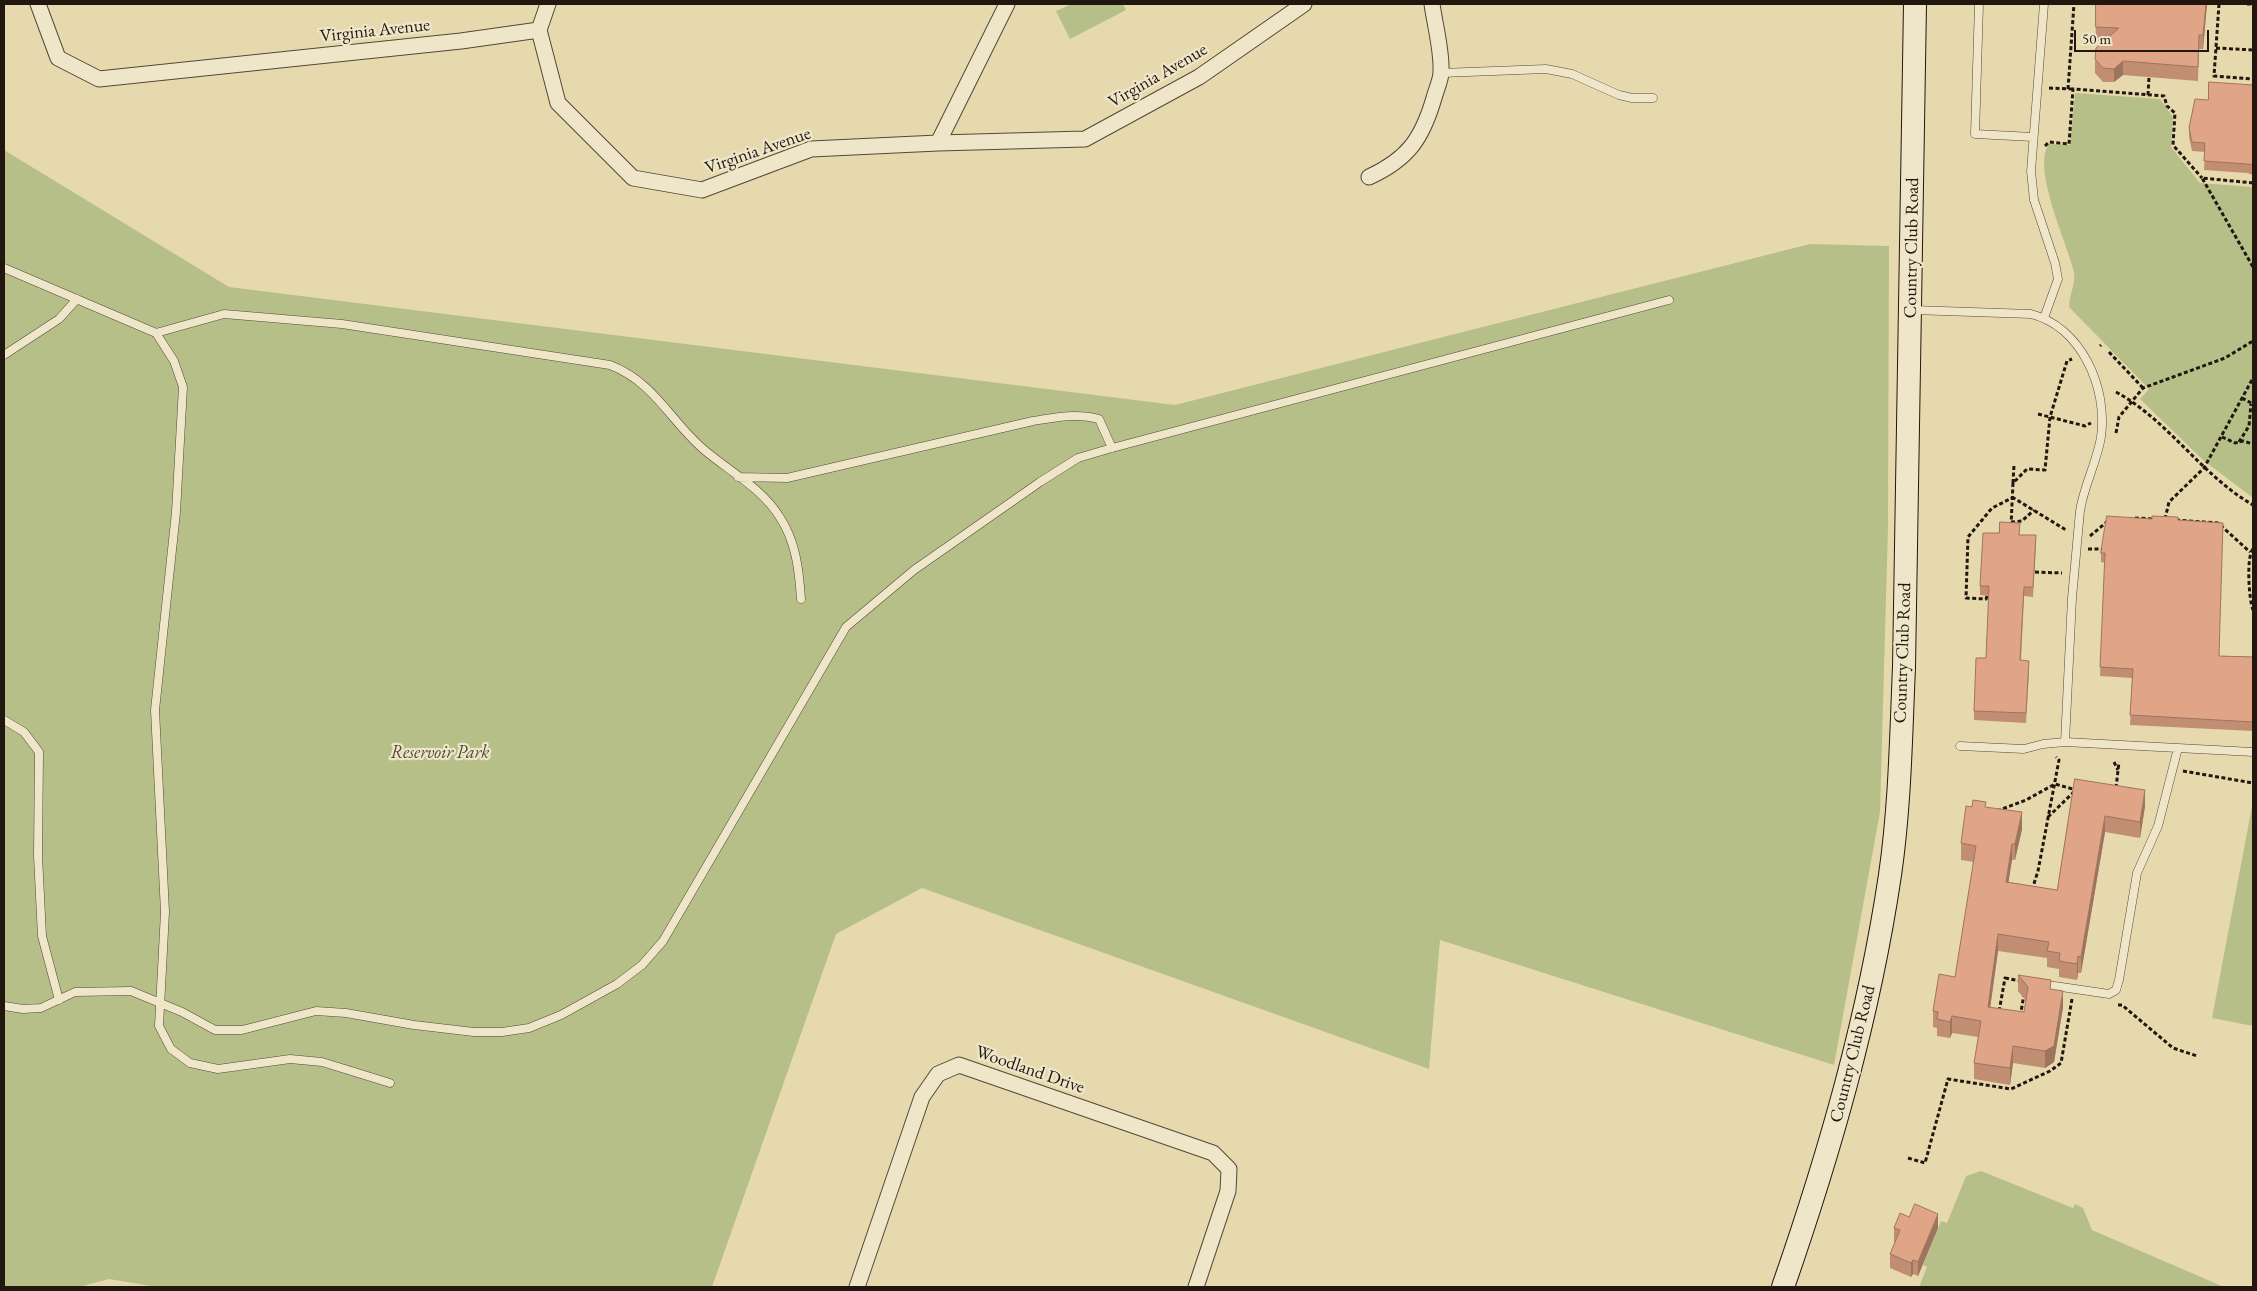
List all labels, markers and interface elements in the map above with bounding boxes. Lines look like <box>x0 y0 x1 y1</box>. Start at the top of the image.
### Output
street label: Virginia Avenue <box>319 14 431 48</box>
scale bar <box>2077 20 2212 52</box>
text: 50 m <box>2082 29 2111 48</box>
street label: Virginia Avenue <box>1105 39 1211 113</box>
street label: Virginia Avenue <box>702 123 814 179</box>
street label: Country Club Road <box>1900 177 1924 319</box>
street label: Country Club Road <box>1890 582 1916 724</box>
park label: Reservoir Park <box>391 742 489 764</box>
street label: Country Club Road <box>1825 983 1881 1125</box>
street label: Woodland Drive <box>973 1041 1087 1099</box>

